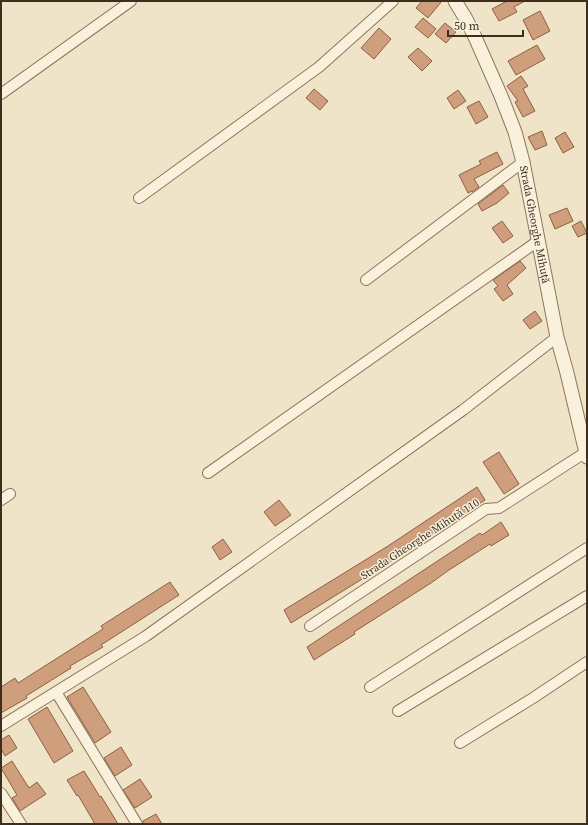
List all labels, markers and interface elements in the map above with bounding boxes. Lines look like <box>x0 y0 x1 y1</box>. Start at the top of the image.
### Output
scale bar <box>448 12 523 38</box>
text: 50 m <box>454 18 480 34</box>
street label: Strada Gheorghe Mihuță <box>516 164 554 285</box>
street label: Strada Gheorghe Mihuță 110 <box>358 495 483 583</box>

